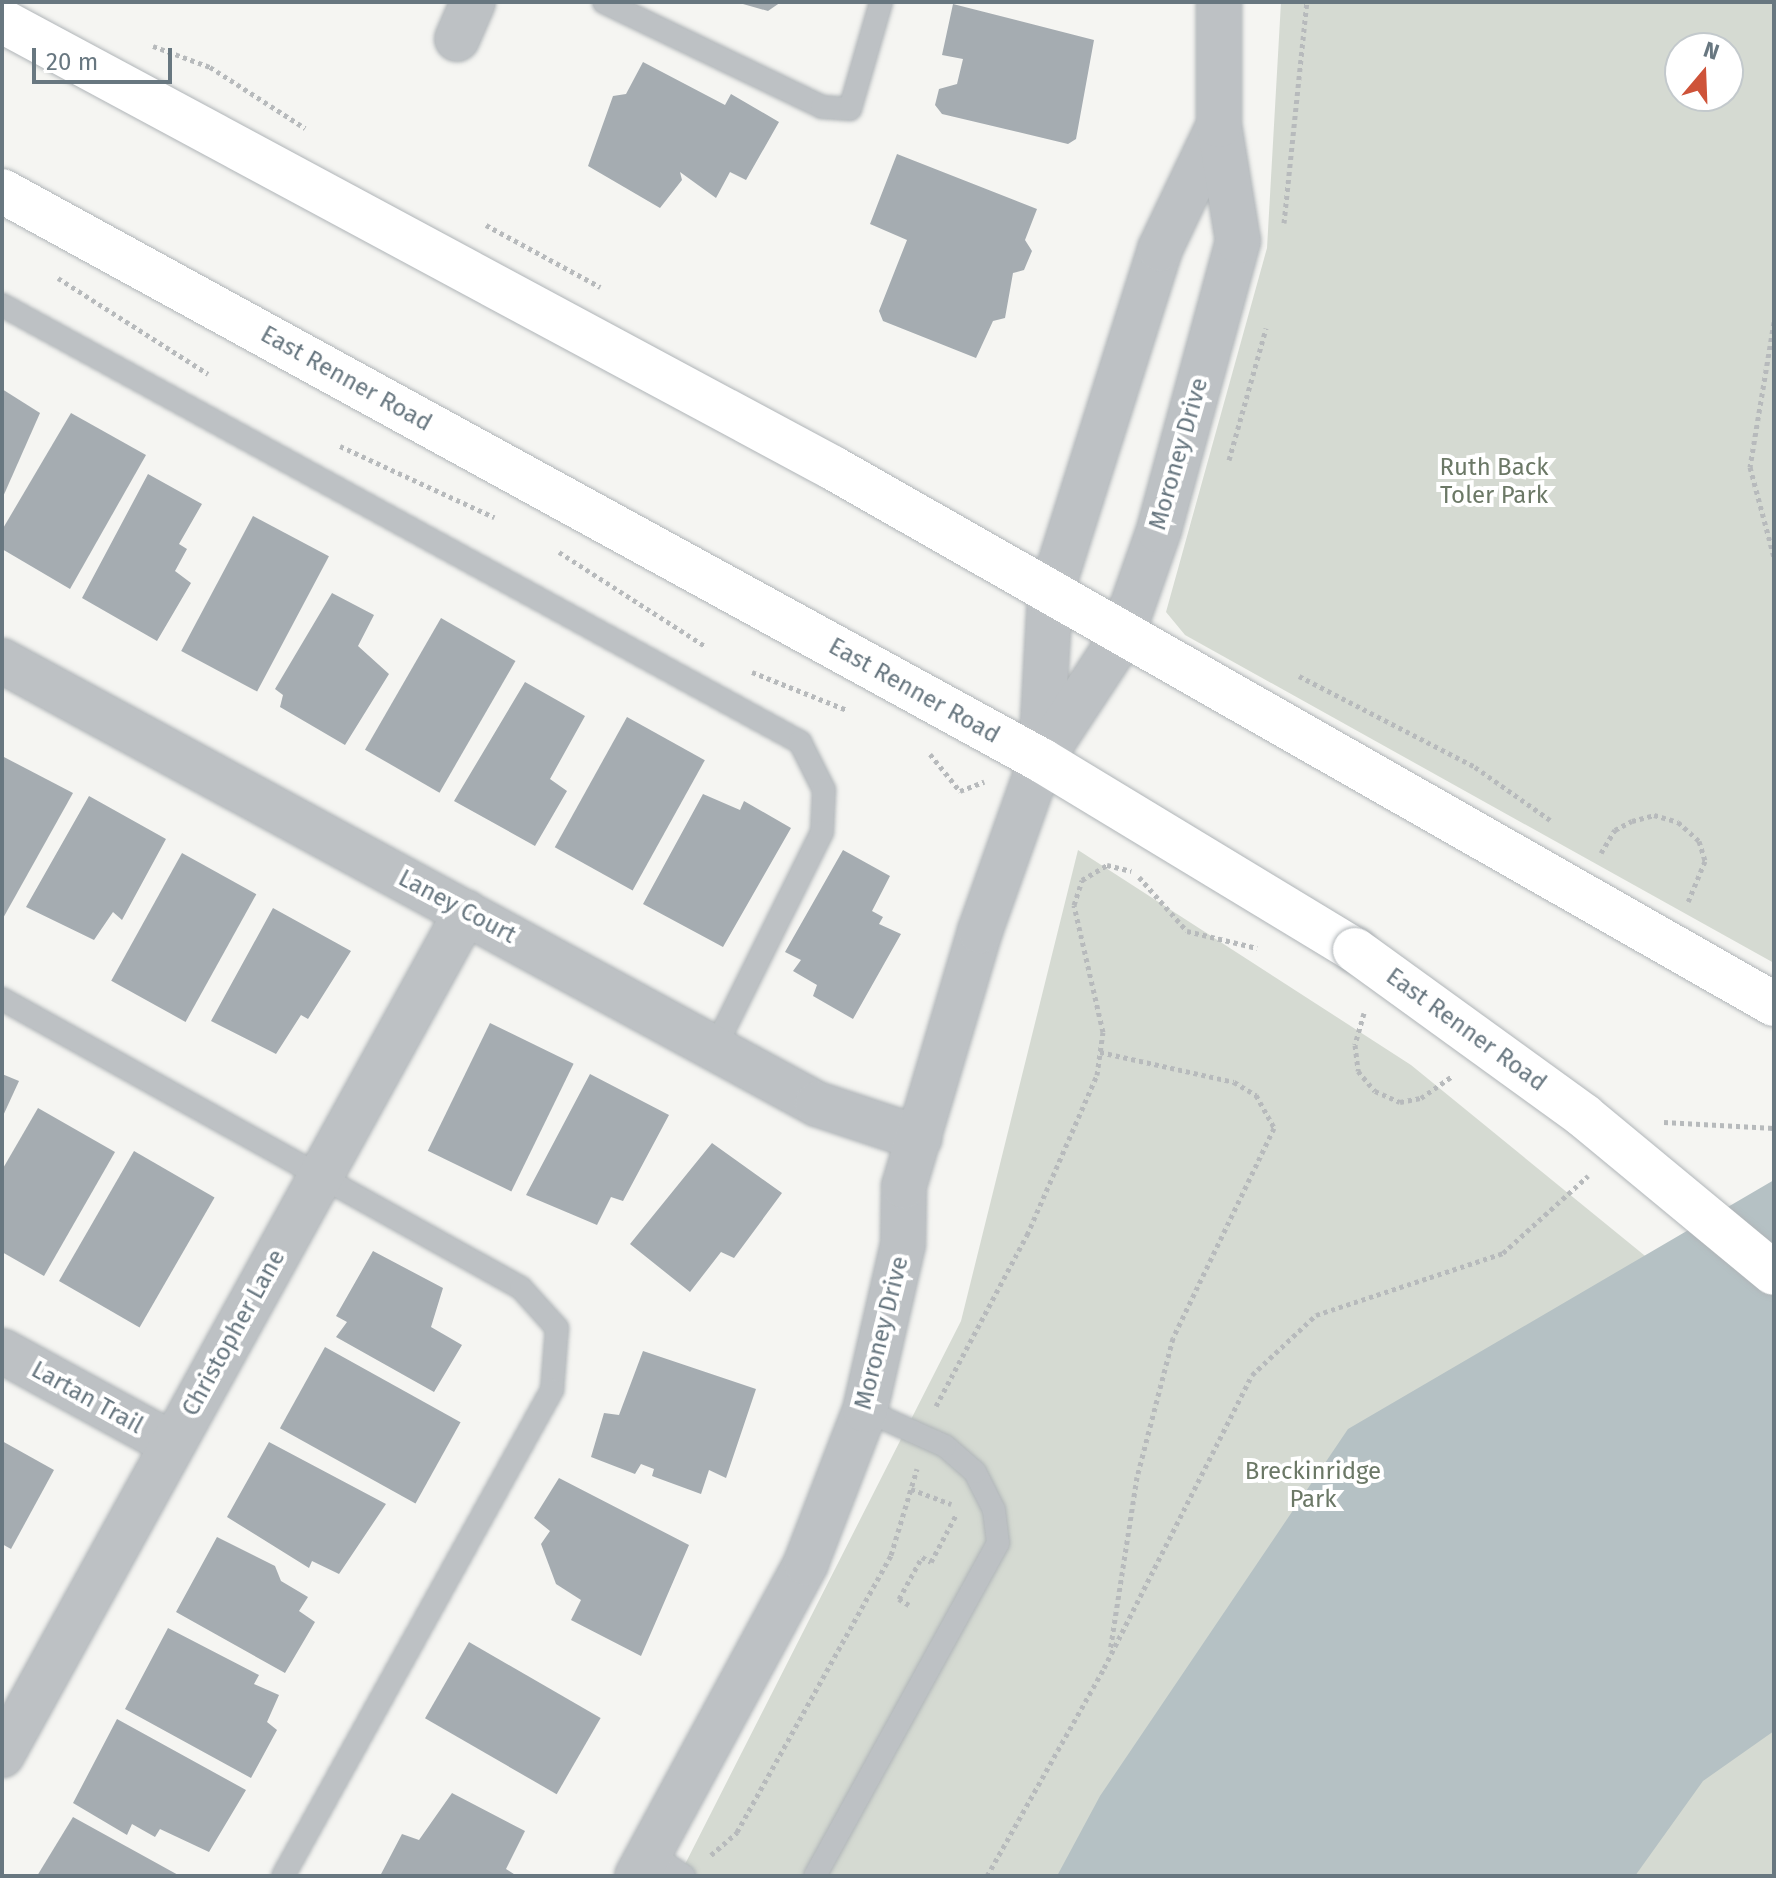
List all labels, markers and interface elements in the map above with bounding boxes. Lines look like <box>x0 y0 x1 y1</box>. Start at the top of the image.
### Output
scale bar <box>36 32 176 82</box>
north arrow <box>1664 32 1744 112</box>
text: N <box>1700 36 1723 66</box>
text: 20 m <box>46 48 98 76</box>
street label: East Renner Road <box>255 320 437 438</box>
street label: Moroney Drive <box>1144 375 1214 533</box>
park label: Ruth Back Toler Park <box>1440 454 1548 510</box>
street label: East Renner Road <box>823 632 1005 750</box>
street label: Laney Court <box>393 864 521 950</box>
street label: East Renner Road <box>1380 962 1552 1098</box>
street label: Christopher Lane <box>176 1245 292 1421</box>
street label: Moroney Drive <box>849 1253 915 1413</box>
street label: Lartan Trail <box>26 1356 148 1440</box>
park label: Breckinridge Park <box>1245 1458 1381 1514</box>

